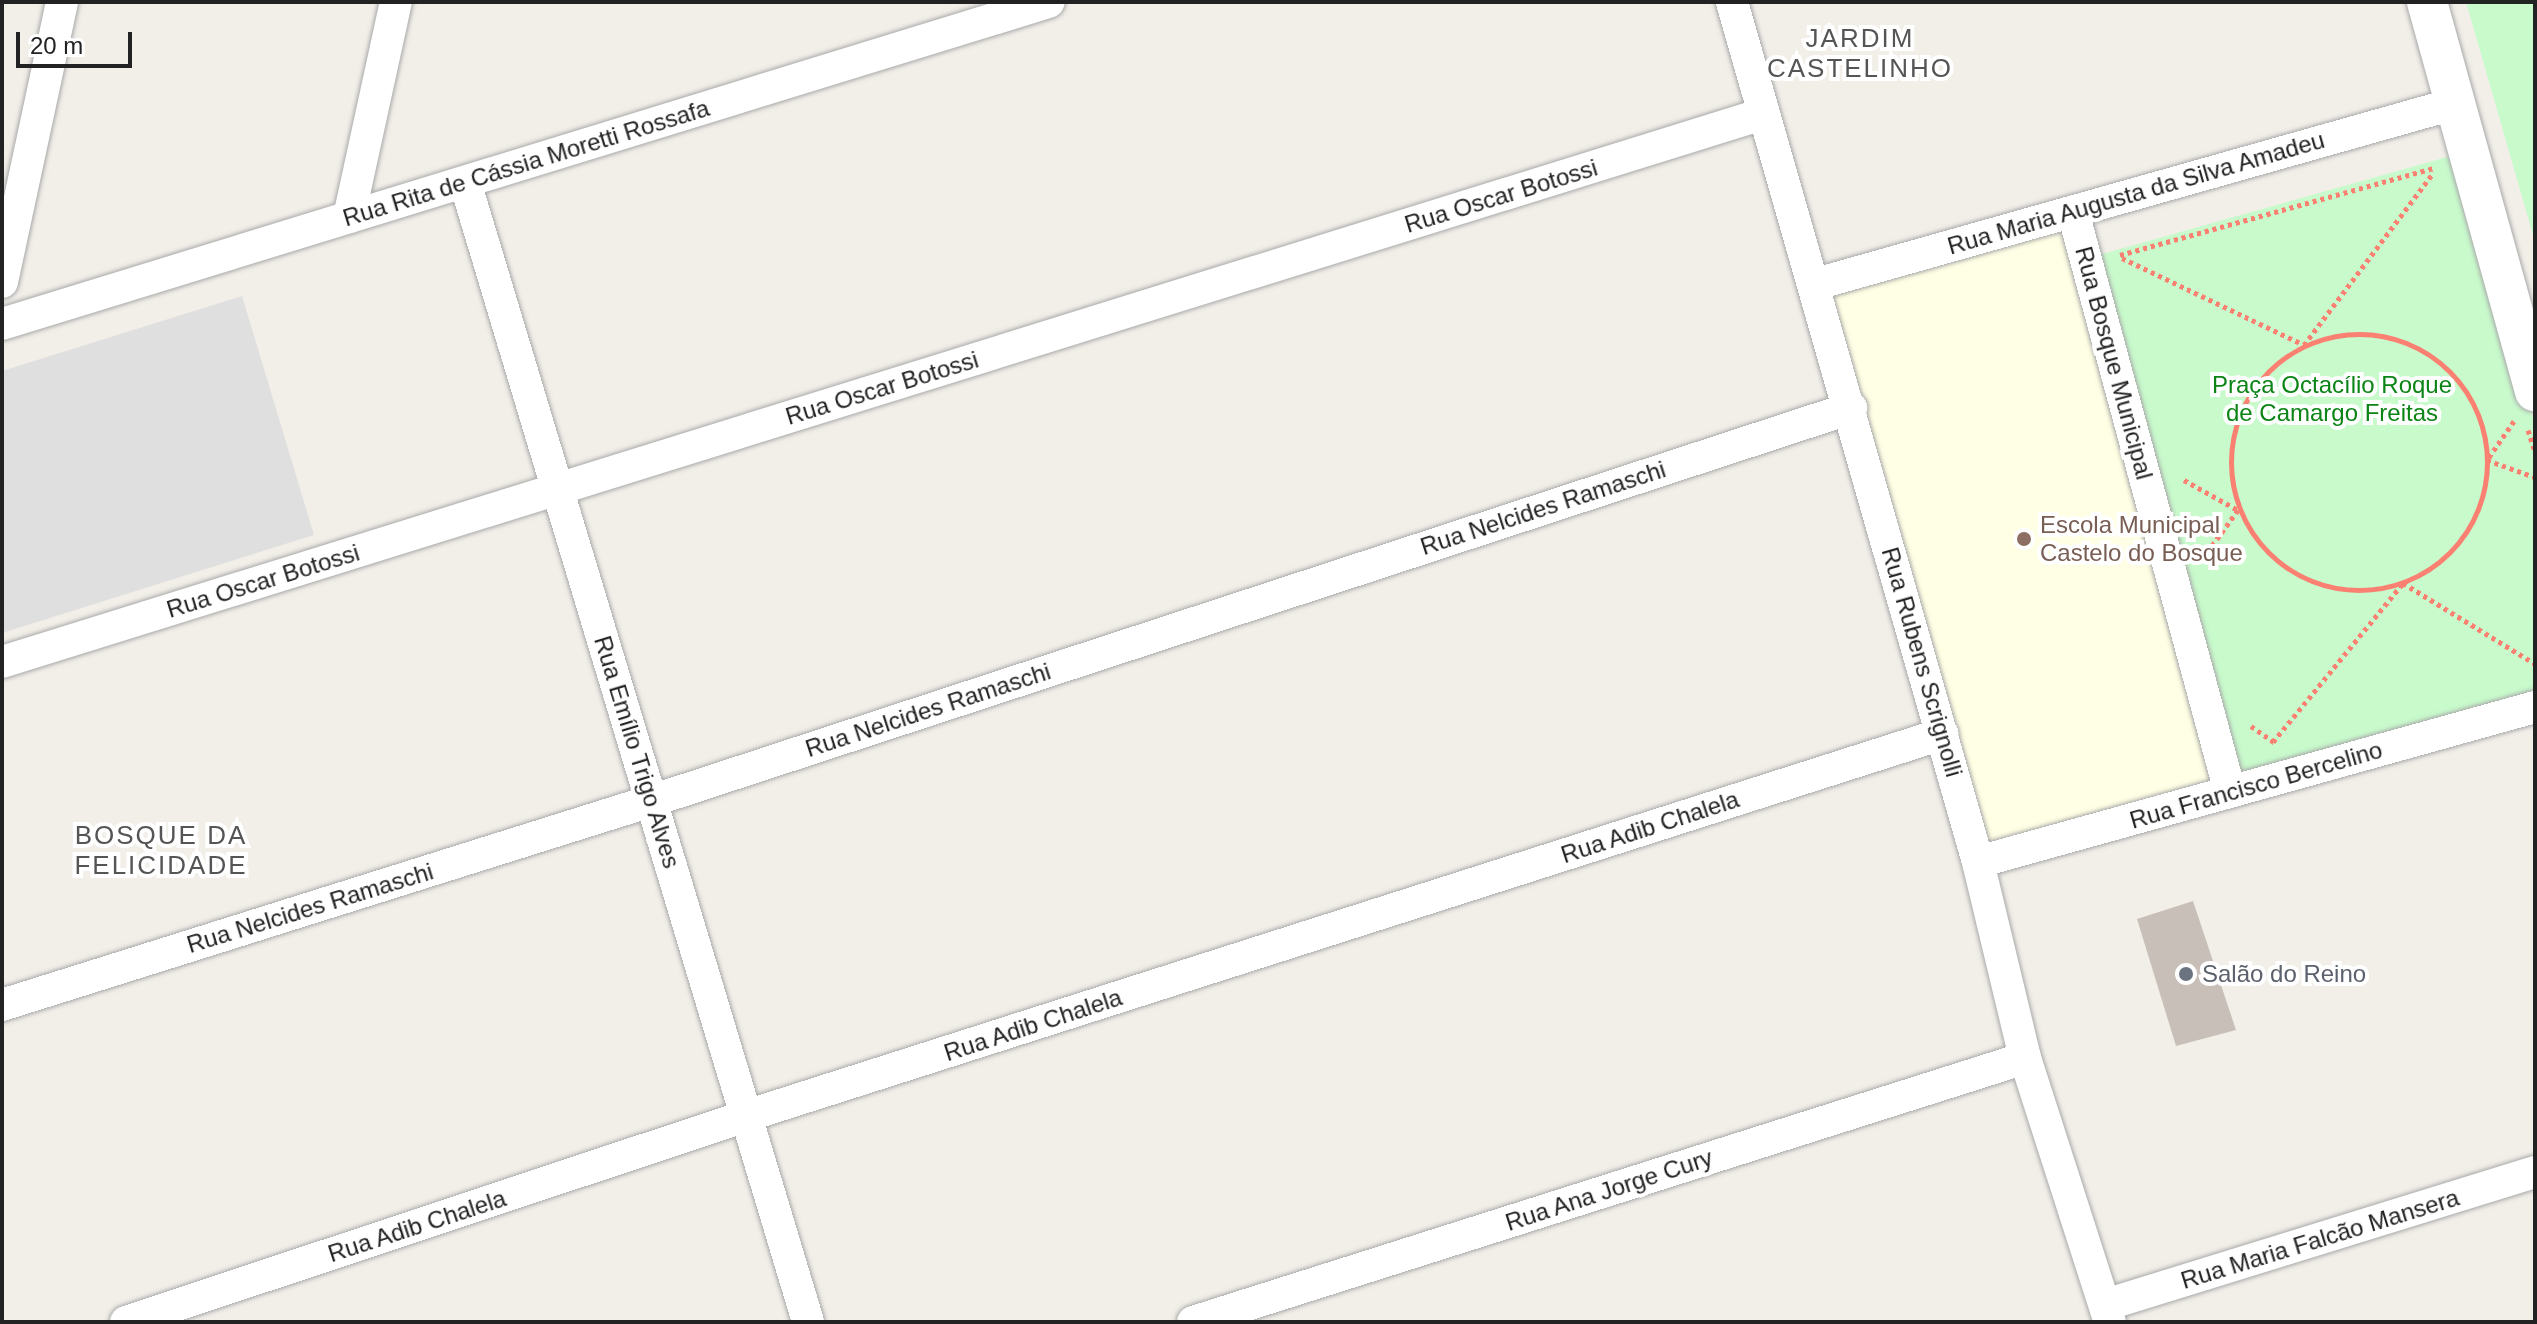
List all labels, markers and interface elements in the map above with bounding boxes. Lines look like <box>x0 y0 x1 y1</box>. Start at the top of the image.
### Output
scale bar <box>20 16 136 66</box>
district label: JARDIM CASTELINHO <box>1767 23 1953 84</box>
text: 20 m <box>30 32 83 59</box>
street label: Rua Rita de Cássia Moretti Rossafa <box>339 93 713 233</box>
street label: Rua Maria Augusta da Silva Amadeu <box>1943 125 2329 261</box>
street label: Rua Oscar Botossi <box>1401 153 1601 239</box>
street label: Rua Bosque Municipal <box>2069 243 2159 483</box>
street label: Rua Oscar Botossi <box>782 345 982 431</box>
park label: Praça Octacílio Roque de Camargo Freitas <box>2212 371 2452 427</box>
street label: Rua Nelcides Ramaschi <box>1417 455 1669 561</box>
place label: Escola Municipal Castelo do Bosque <box>2040 511 2243 567</box>
marker: Escola Municipal Castelo do Bosque <box>2015 530 2033 548</box>
street label: Rua Oscar Botossi <box>163 538 363 624</box>
street label: Rua Rubens Scrignolli <box>1875 544 1969 780</box>
street label: Rua Emílio Trigo Alves <box>588 632 686 872</box>
street label: Rua Nelcides Ramaschi <box>802 657 1054 763</box>
street label: Rua Francisco Bercelino <box>2126 735 2386 835</box>
street label: Rua Adib Chalela <box>1557 784 1743 870</box>
district label: BOSQUE DA FELICIDADE <box>74 820 248 882</box>
street label: Rua Nelcides Ramaschi <box>183 857 437 959</box>
place label: Salão do Reino <box>2202 960 2366 988</box>
marker: Salão do Reino <box>2177 965 2195 983</box>
street label: Rua Adib Chalela <box>940 982 1126 1068</box>
street label: Rua Ana Jorge Cury <box>1501 1143 1717 1237</box>
street label: Rua Adib Chalela <box>324 1183 510 1269</box>
street label: Rua Maria Falcão Mansera <box>2177 1183 2463 1295</box>

